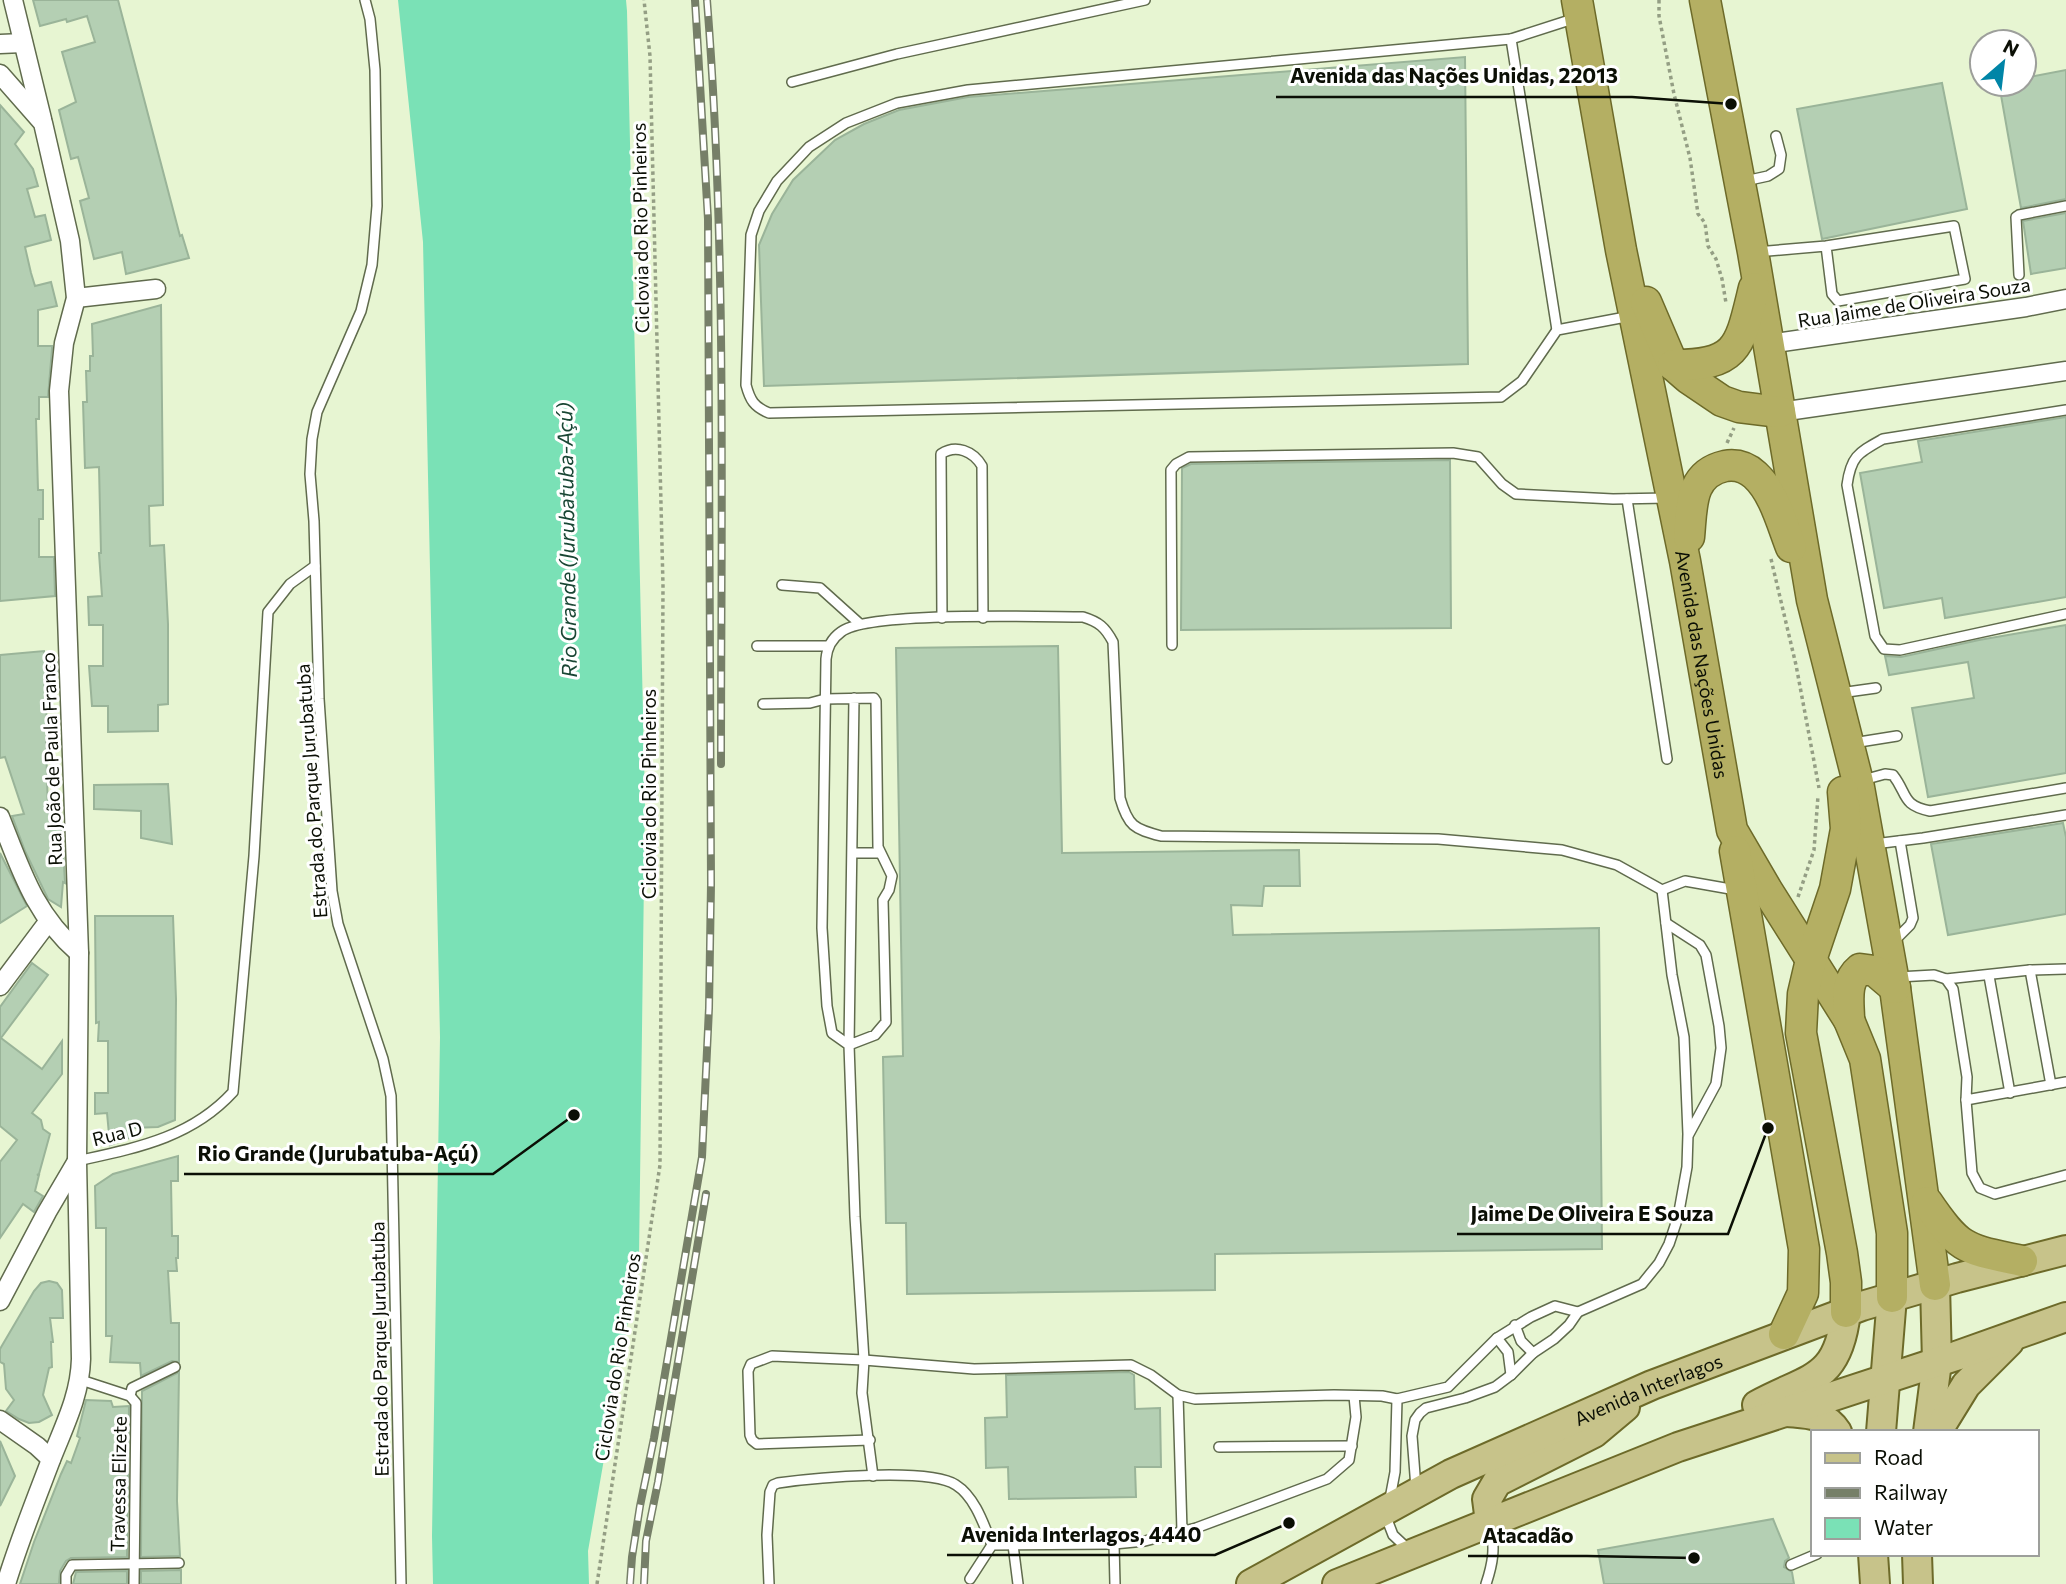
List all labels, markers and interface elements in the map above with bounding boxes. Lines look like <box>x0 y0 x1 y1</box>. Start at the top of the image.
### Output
north arrow <box>1968 28 2038 98</box>
text: N <box>2000 34 2023 61</box>
callout: Avenida das Nações Unidas, 22013 <box>1276 55 1632 97</box>
text: Avenida das Nações Unidas, 22013 <box>1290 62 1618 87</box>
street label: Ciclovia do Rio Pinheiros <box>627 123 653 333</box>
street label: Rua Jaime de Oliveira Souza <box>1796 272 2032 332</box>
water label: Rio Grande (Jurubatuba-Açú) <box>551 402 581 678</box>
street label: Avenida das Nações Unidas <box>1671 548 1734 780</box>
street label: Rua João de Paula Franco <box>36 652 66 866</box>
street label: Estrada do Parque Jurubatuba <box>291 663 331 919</box>
street label: Ciclovia do Rio Pinheiros <box>637 689 660 899</box>
street label: Rua D <box>90 1116 144 1150</box>
callout: Rio Grande (Jurubatuba-Açú) <box>184 1132 493 1174</box>
text: Rio Grande (Jurubatuba-Açú) <box>198 1140 478 1165</box>
callout: Jaime De Oliveira E Souza <box>1457 1192 1728 1234</box>
text: Jaime De Oliveira E Souza <box>1470 1200 1714 1225</box>
street label: Estrada do Parque Jurubatuba <box>365 1221 393 1477</box>
street label: Ciclovia do Rio Pinheiros <box>589 1251 645 1463</box>
street label: Avenida Interlagos <box>1570 1348 1725 1430</box>
street label: Travessa Elizete <box>105 1416 131 1552</box>
legend <box>1811 1430 2038 1556</box>
text: Road <box>1874 1444 1923 1469</box>
text: Railway <box>1874 1479 1948 1504</box>
callout: Avenida Interlagos, 4440 <box>947 1513 1215 1555</box>
callout: Atacadão <box>1468 1514 1587 1556</box>
text: Water <box>1874 1514 1933 1539</box>
text: Avenida Interlagos, 4440 <box>961 1521 1201 1546</box>
text: Atacadão <box>1482 1522 1574 1547</box>

